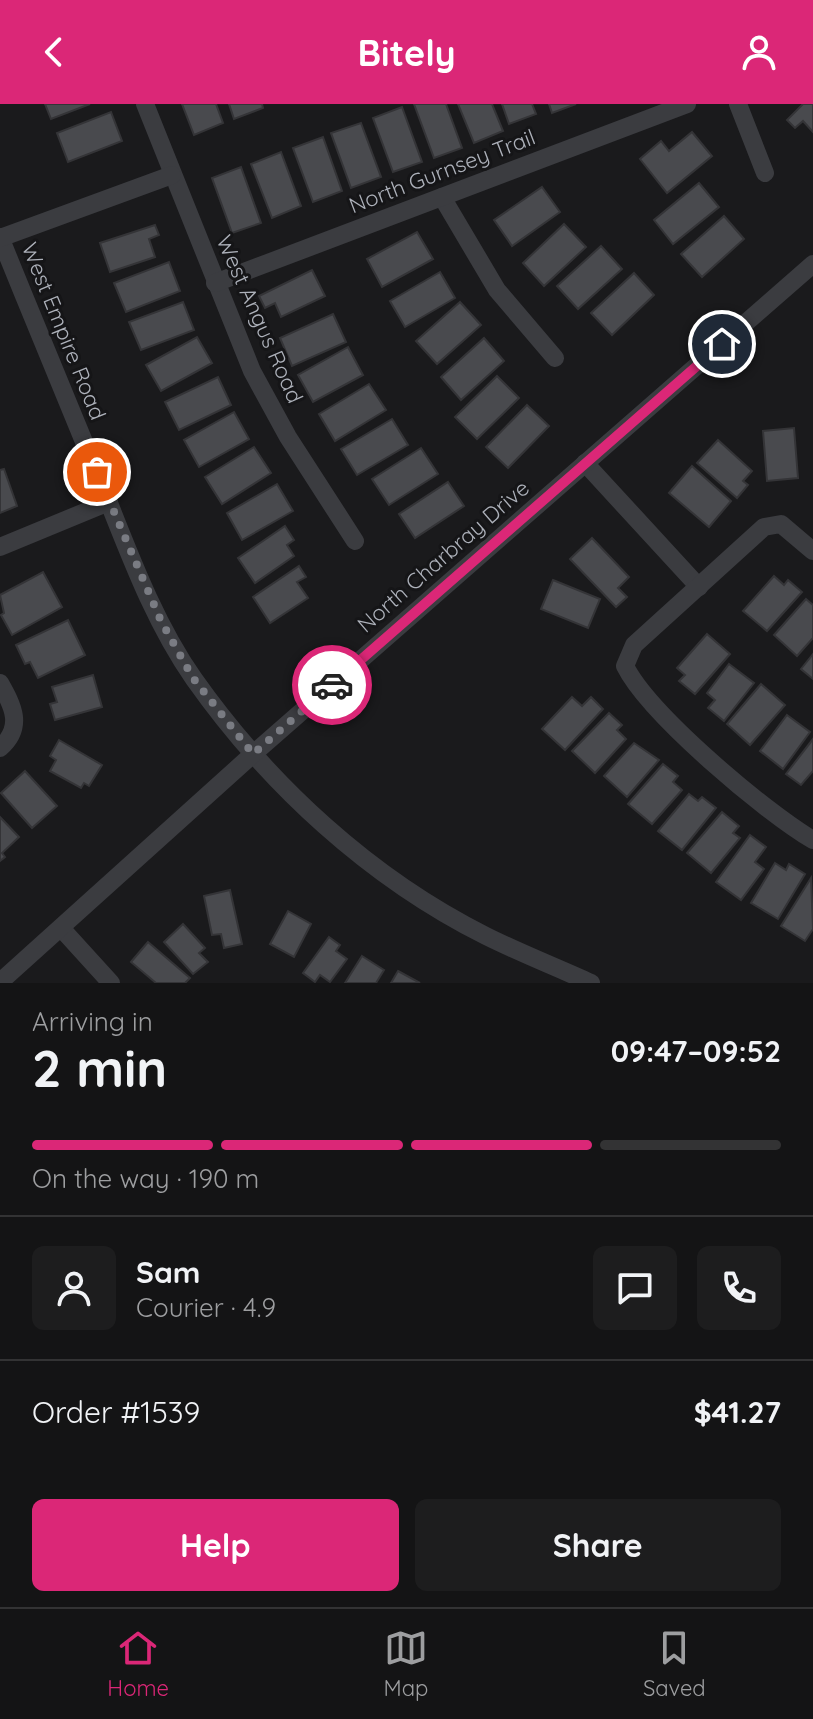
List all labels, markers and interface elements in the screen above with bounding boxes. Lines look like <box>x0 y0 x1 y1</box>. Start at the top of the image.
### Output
icon: back <box>32 30 76 74</box>
text: Bitely <box>357 30 456 75</box>
icon: person <box>737 30 781 74</box>
street label: North Gurnsey Trail <box>345 123 539 219</box>
street label: West Angus Road <box>210 231 310 407</box>
street label: West Empire Road <box>16 238 112 424</box>
pin <box>688 310 756 378</box>
icon: home <box>700 322 744 366</box>
pin <box>63 438 131 506</box>
icon: bag <box>75 450 119 494</box>
street label: North Charbray Drive <box>351 474 535 638</box>
courier <box>292 645 372 725</box>
icon: car <box>310 663 354 707</box>
text: Arriving in <box>32 1005 153 1038</box>
text: 09:47–09:52 <box>611 1032 781 1070</box>
text: 2 min <box>32 1035 167 1100</box>
text: On the way · 190 m <box>32 1162 259 1195</box>
button: person <box>32 1246 116 1330</box>
button: chat <box>593 1246 677 1330</box>
button: phone <box>697 1246 781 1330</box>
text: Sam <box>136 1253 200 1291</box>
text: Courier · 4.9 <box>136 1291 276 1324</box>
text: Order #1539 <box>32 1393 200 1431</box>
text: $41.27 <box>694 1393 781 1431</box>
button: Help <box>32 1499 399 1591</box>
button: Share <box>415 1499 781 1591</box>
tab: Home <box>107 1626 169 1702</box>
tab: Map <box>384 1626 428 1702</box>
tab: Saved <box>643 1626 706 1702</box>

